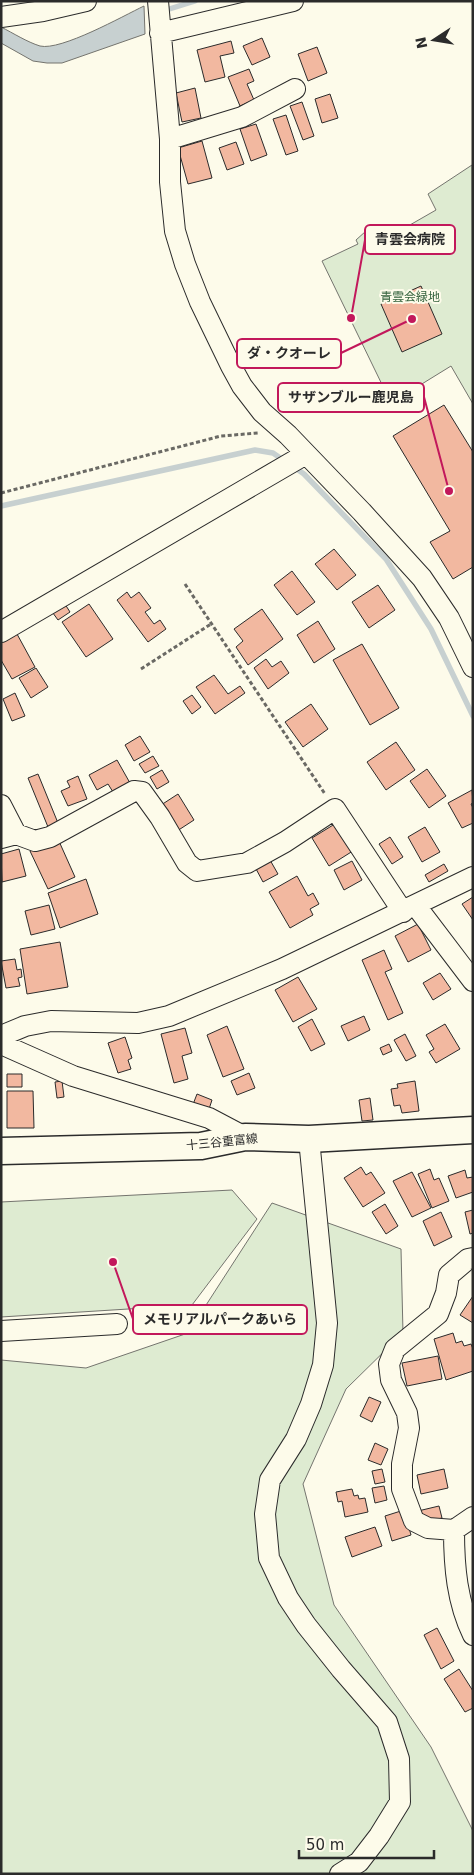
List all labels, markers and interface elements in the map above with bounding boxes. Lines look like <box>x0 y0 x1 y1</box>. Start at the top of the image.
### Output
north arrow <box>409 15 459 65</box>
text: N <box>412 35 430 50</box>
callout: 青雲会病院 <box>365 225 455 254</box>
text: 青雲会病院 <box>375 231 445 247</box>
park label: 青雲会緑地 <box>380 290 440 304</box>
callout: ダ・クオーレ <box>237 339 341 368</box>
text: ダ・クオーレ <box>247 345 331 361</box>
callout: サザンブルー鹿児島 <box>278 383 424 412</box>
text: サザンブルー鹿児島 <box>288 389 414 405</box>
street label: 十三谷重富線 <box>185 1131 259 1153</box>
callout: メモリアルパークあいら <box>133 1305 307 1334</box>
text: メモリアルパークあいら <box>143 1311 297 1327</box>
scale bar <box>299 1828 434 1860</box>
text: 50 m <box>306 1836 344 1854</box>

